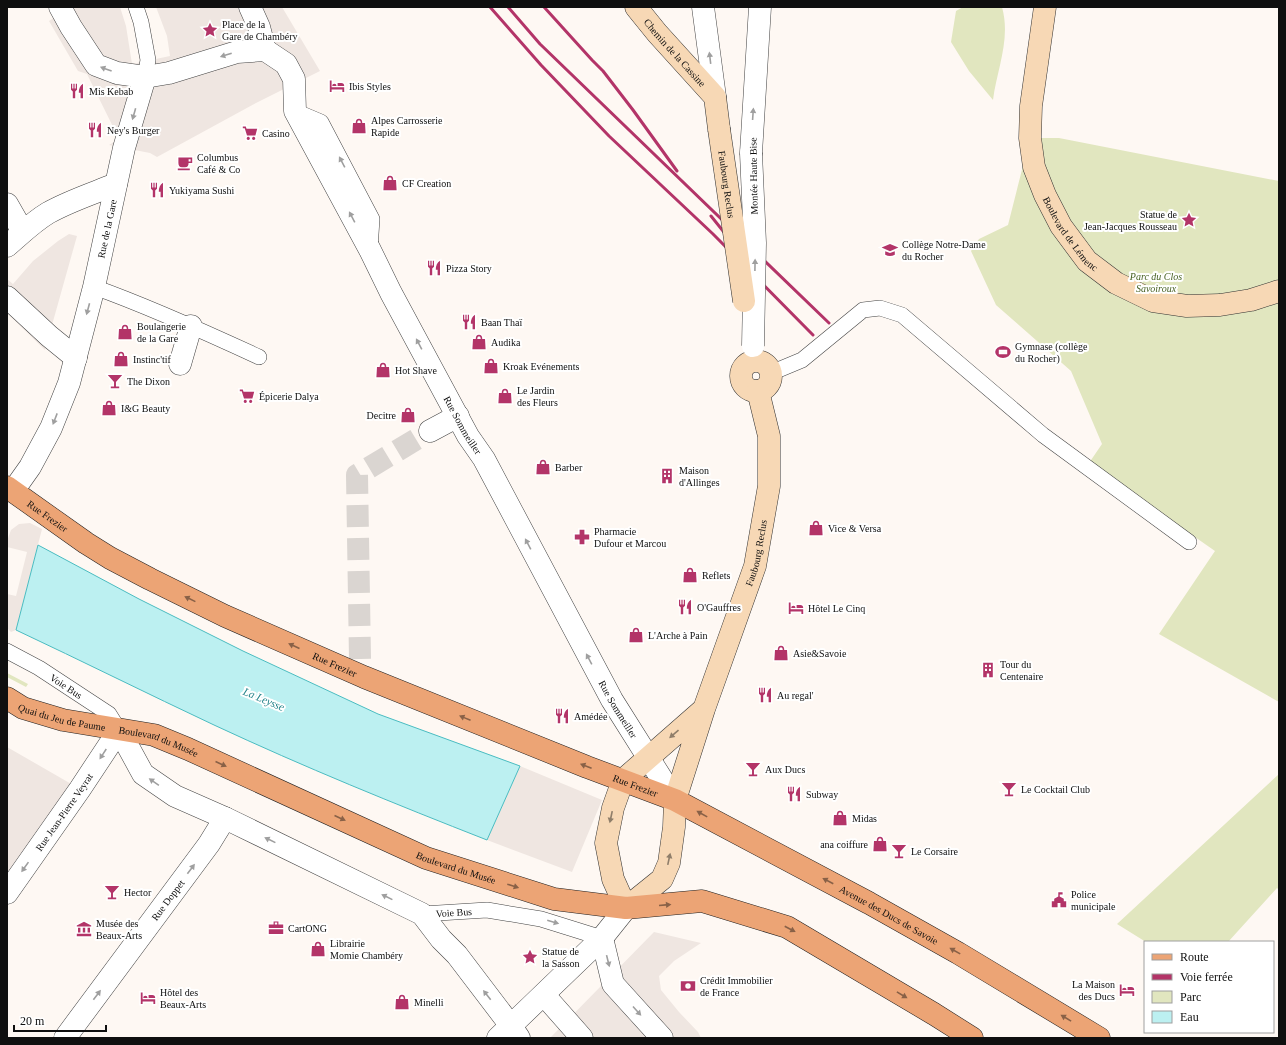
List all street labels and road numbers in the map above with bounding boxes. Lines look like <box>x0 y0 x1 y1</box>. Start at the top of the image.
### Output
street label: Chemin de la Cassine <box>642 17 708 89</box>
street label: Montée Haute Bise <box>747 137 760 215</box>
street label: Faubourg Reclus <box>716 150 737 219</box>
street label: Boulevard de Lémenc <box>1041 195 1100 274</box>
street label: Rue de la Gare <box>95 198 119 259</box>
street label: Rue Sommeiller <box>441 394 484 457</box>
street label: Rue Frezier <box>25 498 70 535</box>
street label: Faubourg Reclus <box>743 519 769 588</box>
street label: Rue Frezier <box>311 650 359 679</box>
street label: Voie Bus <box>48 672 84 701</box>
street label: Rue Sommeiller <box>597 679 640 741</box>
street label: Quai du Jeu de Paume <box>16 701 107 733</box>
street label: Boulevard du Musée <box>118 724 201 759</box>
street label: Rue Jean-Pierre Veyrat <box>33 771 95 853</box>
street label: Rue Frezier <box>611 772 660 799</box>
street label: Boulevard du Musée <box>414 849 498 886</box>
street label: Rue Doppet <box>149 877 187 923</box>
street label: Avenue des Ducs de Savoie <box>838 883 941 947</box>
street label: Voie Bus <box>436 906 472 919</box>

